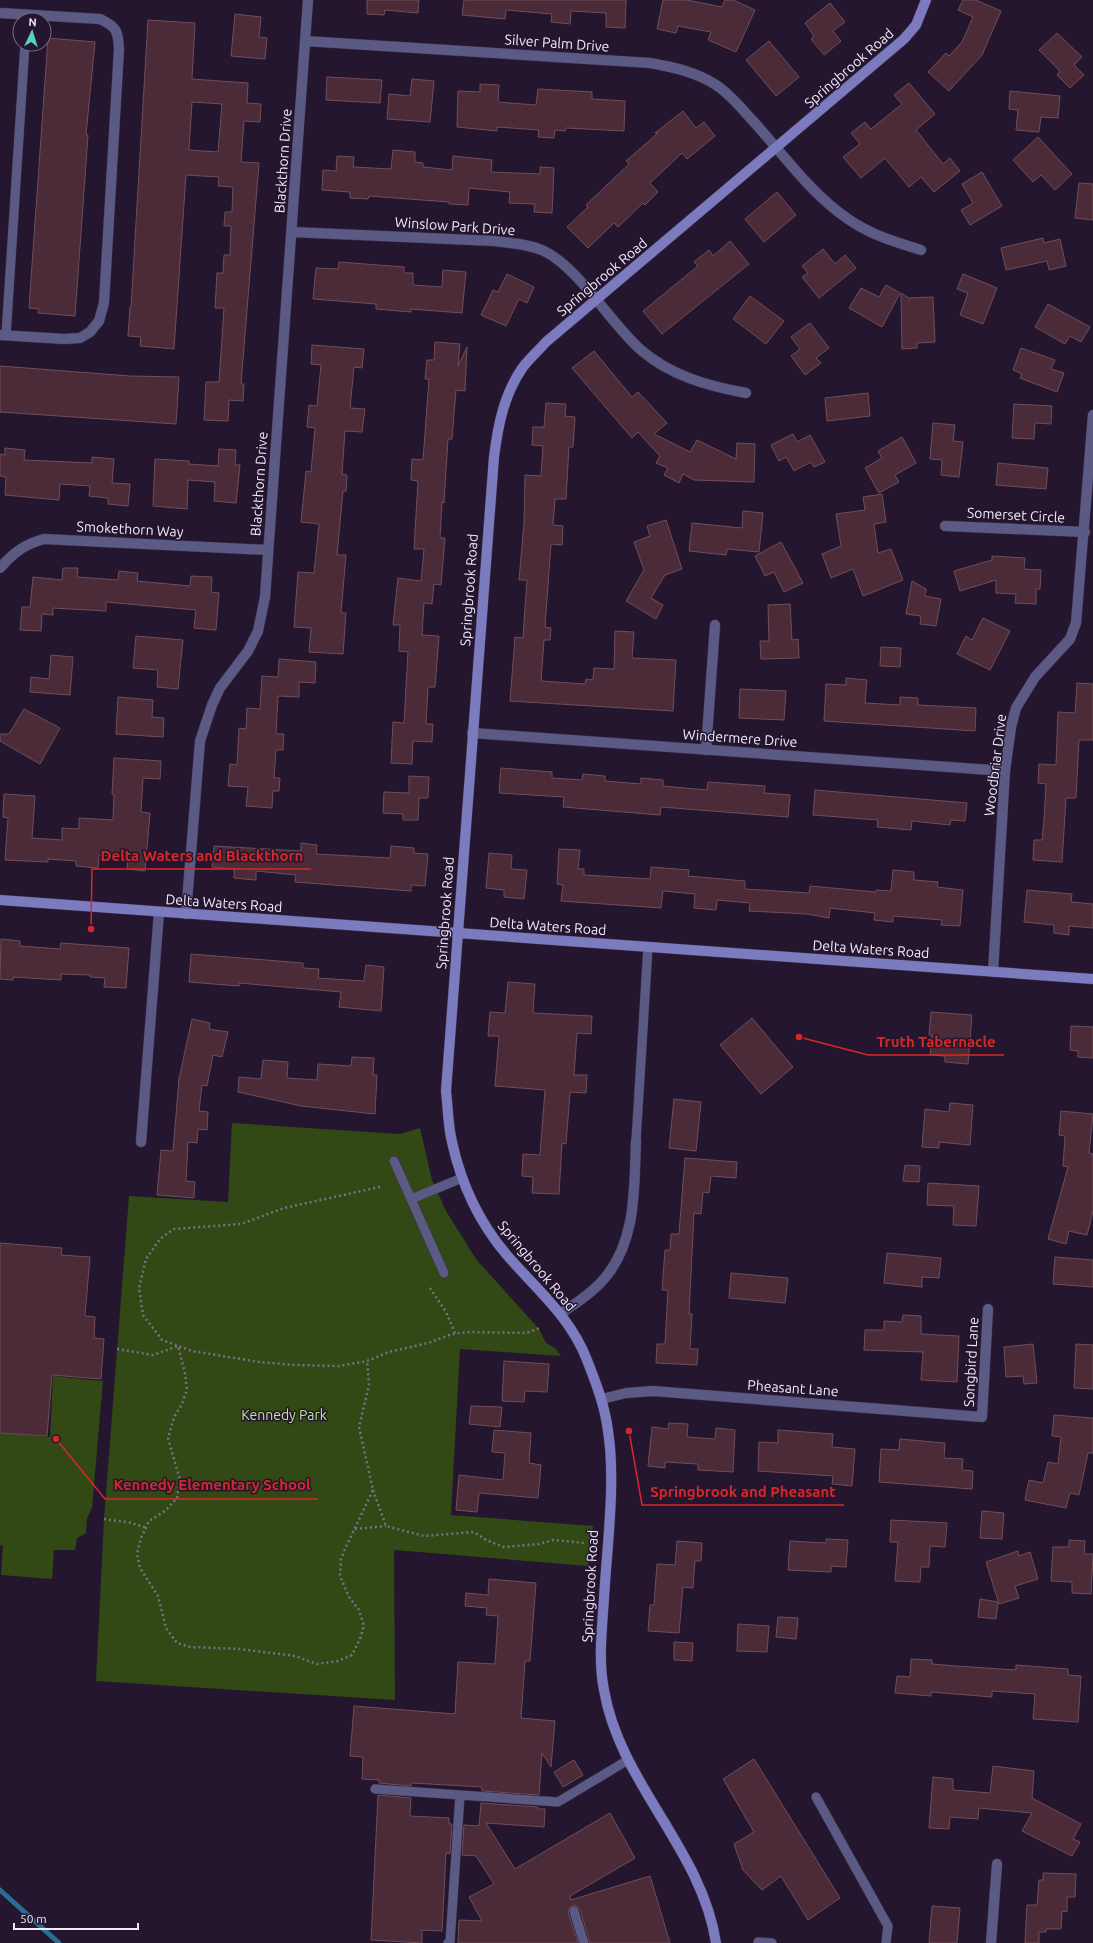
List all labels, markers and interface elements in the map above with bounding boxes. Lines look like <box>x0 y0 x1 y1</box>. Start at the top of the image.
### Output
north arrow <box>12 12 52 52</box>
text: N <box>28 16 37 28</box>
street label: Springbrook Road <box>801 25 897 111</box>
street label: Silver Palm Drive <box>504 31 610 55</box>
street label: Blackthorn Drive <box>271 108 295 214</box>
street label: Winslow Park Drive <box>394 214 516 238</box>
street label: Springbrook Road <box>554 235 650 319</box>
street label: Blackthorn Drive <box>247 431 271 537</box>
street label: Somerset Circle <box>966 504 1066 526</box>
street label: Smokethorn Way <box>76 518 184 540</box>
street label: Springbrook Road <box>457 533 481 647</box>
street label: Woodbriar Drive <box>981 713 1009 817</box>
street label: Windermere Drive <box>682 726 798 750</box>
callout: Delta Waters and Blackthorn <box>92 842 311 869</box>
text: Delta Waters and Blackthorn <box>101 847 303 864</box>
street label: Springbrook Road <box>433 856 457 970</box>
street label: Delta Waters Road <box>165 891 283 915</box>
street label: Delta Waters Road <box>489 914 607 938</box>
street label: Delta Waters Road <box>812 937 930 961</box>
callout: Truth Tabernacle <box>868 1028 1004 1055</box>
text: Truth Tabernacle <box>876 1033 996 1050</box>
street label: Springbrook Road <box>495 1218 579 1314</box>
street label: Songbird Lane <box>961 1317 981 1407</box>
street label: Pheasant Lane <box>747 1377 839 1399</box>
park label: Kennedy Park <box>241 1407 327 1423</box>
callout: Kennedy Elementary School <box>105 1472 318 1499</box>
text: Kennedy Elementary School <box>113 1476 311 1493</box>
callout: Springbrook and Pheasant <box>642 1478 844 1505</box>
text: Springbrook and Pheasant <box>650 1483 836 1500</box>
street label: Springbrook Road <box>579 1529 601 1643</box>
scale bar <box>14 1905 138 1931</box>
text: 50 m <box>20 1912 47 1925</box>

